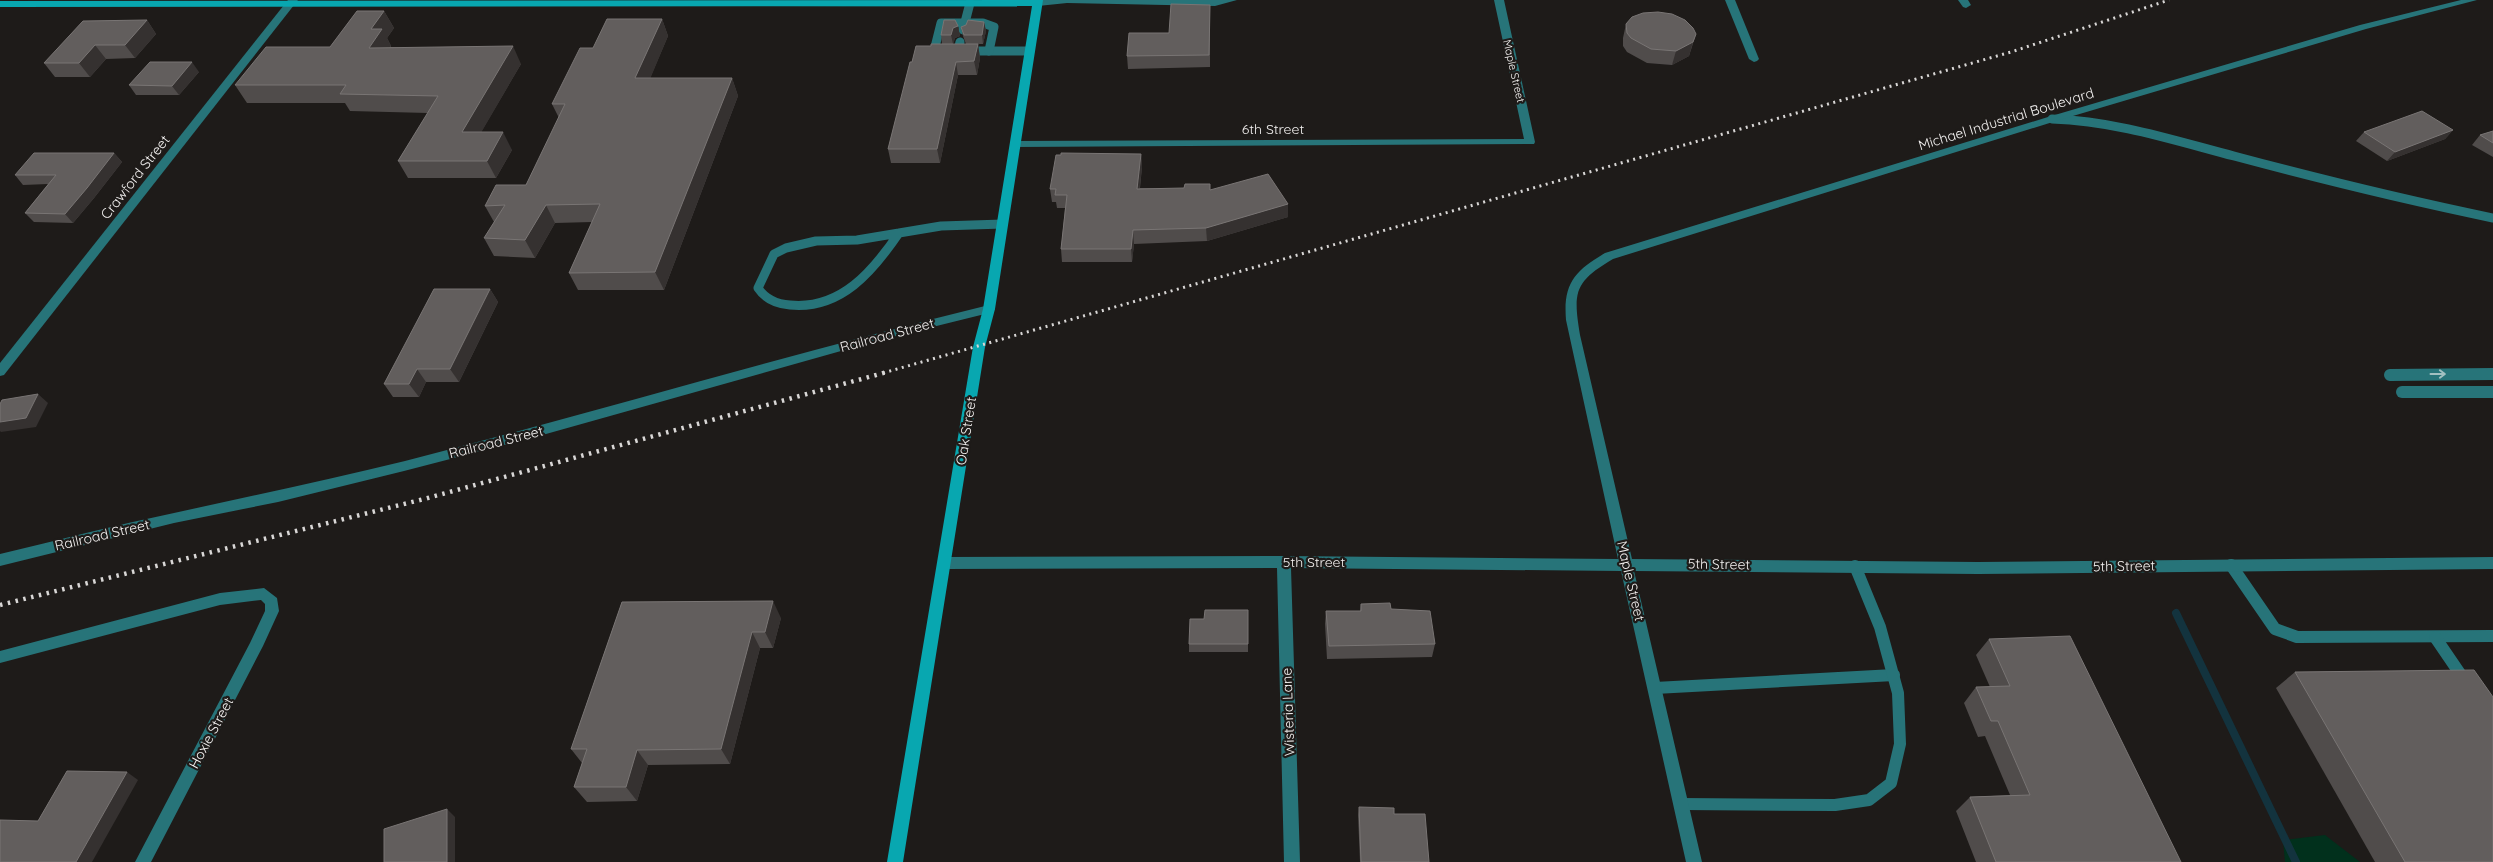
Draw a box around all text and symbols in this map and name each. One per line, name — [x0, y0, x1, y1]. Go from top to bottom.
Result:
street label: Maple Street — [1500, 38, 1528, 104]
street label: Michael Industrial Boulevard — [1916, 84, 2096, 154]
street label: 6th Street — [1242, 120, 1304, 138]
street label: Crawford Street — [97, 131, 174, 223]
street label: Railroad Street — [838, 314, 936, 356]
one-way arrow — [2430, 370, 2446, 379]
street label: Oak Street — [952, 395, 980, 466]
street label: Railroad Street — [447, 422, 545, 462]
street label: Railroad Street — [53, 515, 151, 555]
street label: Maple Street — [1613, 539, 1649, 623]
street label: 5th Street — [1283, 553, 1345, 571]
street label: 5th Street — [1688, 554, 1751, 574]
street label: 5th Street — [2093, 556, 2156, 576]
street label: Wisteria Lane — [1277, 667, 1299, 756]
street label: Hoxie Street — [185, 694, 237, 772]

